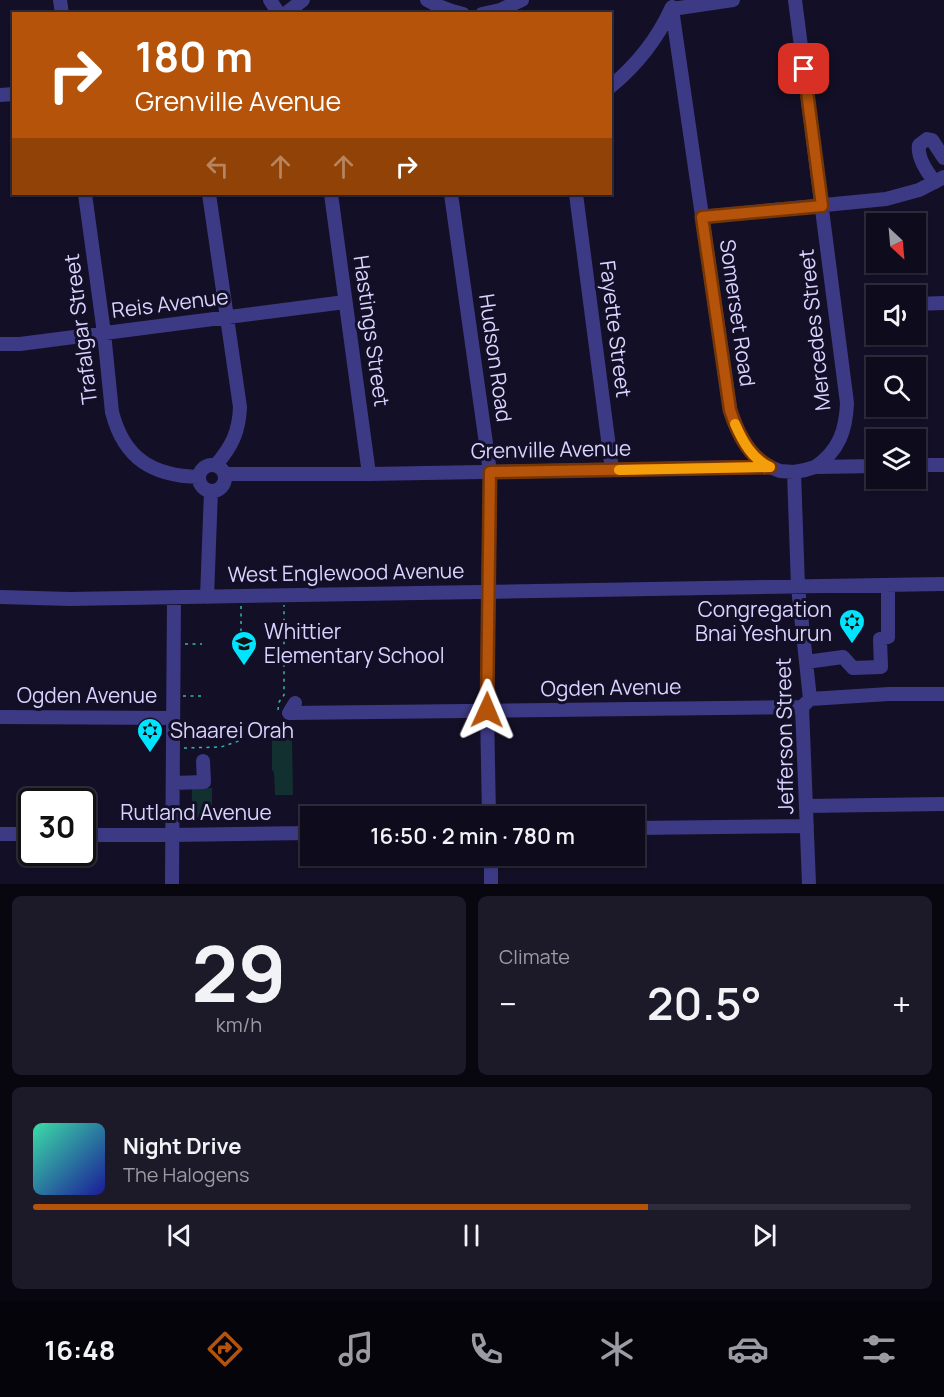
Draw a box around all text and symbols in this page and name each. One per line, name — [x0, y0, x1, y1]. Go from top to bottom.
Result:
text: 180 m — [135, 27, 253, 85]
icon: right — [36, 36, 114, 114]
pin — [778, 43, 829, 94]
icon: arrive — [787, 52, 820, 85]
text: Grenville Avenue — [135, 82, 341, 119]
icon: left — [201, 150, 234, 183]
icon: ahead — [264, 150, 297, 183]
icon: ahead — [327, 150, 360, 183]
icon: right — [390, 150, 423, 183]
north arrow — [866, 213, 926, 273]
map controls — [866, 213, 926, 489]
street label: Somerset Road — [714, 238, 762, 388]
street label: Mercedes Street — [792, 248, 836, 412]
street label: Trafalgar Street — [57, 252, 103, 406]
street label: Hastings Street — [348, 254, 396, 408]
street label: Fayette Street — [594, 259, 638, 399]
street label: Reis Avenue — [110, 282, 230, 324]
button: sound — [866, 285, 926, 345]
street label: Hudson Road — [473, 292, 519, 424]
button: search — [866, 357, 926, 417]
button: layers — [866, 429, 926, 489]
street label: Grenville Avenue — [471, 434, 631, 464]
street label: West Englewood Avenue — [227, 556, 465, 588]
place label: Congregation Bnai Yeshurun — [695, 595, 832, 647]
synagogue icon: Congregation Bnai Yeshurun — [837, 607, 867, 645]
place label: Whittier Elementary School — [264, 617, 445, 669]
school or university icon: Whittier Elementary School — [229, 629, 259, 667]
street label: Jefferson Street — [769, 657, 799, 815]
street label: Ogden Avenue — [540, 672, 682, 702]
position arrow — [455, 678, 519, 742]
street label: Ogden Avenue — [17, 681, 157, 709]
synagogue icon: Shaarei Orah — [135, 716, 165, 754]
place label: Shaarei Orah — [170, 716, 294, 744]
speed limit sign: 30 — [18, 788, 96, 866]
street label: Rutland Avenue — [120, 798, 272, 826]
text: 16:50 · 2 min · 780 m — [370, 821, 575, 851]
text: 29 — [192, 919, 286, 1025]
text: Climate — [499, 943, 570, 970]
text: 20.5° — [647, 972, 762, 1034]
text: − — [499, 981, 517, 1026]
text: + — [892, 981, 911, 1026]
text: km/h — [216, 1011, 262, 1038]
text: Night Drive — [123, 1131, 242, 1161]
text: The Halogens — [123, 1161, 249, 1188]
icon: previous — [163, 1219, 196, 1252]
icon: pause — [455, 1219, 488, 1252]
icon: next — [748, 1219, 781, 1252]
icon: directions — [204, 1328, 246, 1370]
icon: music — [335, 1328, 377, 1370]
icon: phone — [465, 1328, 507, 1370]
icon: climate — [596, 1328, 638, 1370]
icon: car — [727, 1328, 769, 1370]
icon: filters — [858, 1328, 900, 1370]
text: 16:48 — [44, 1331, 115, 1368]

